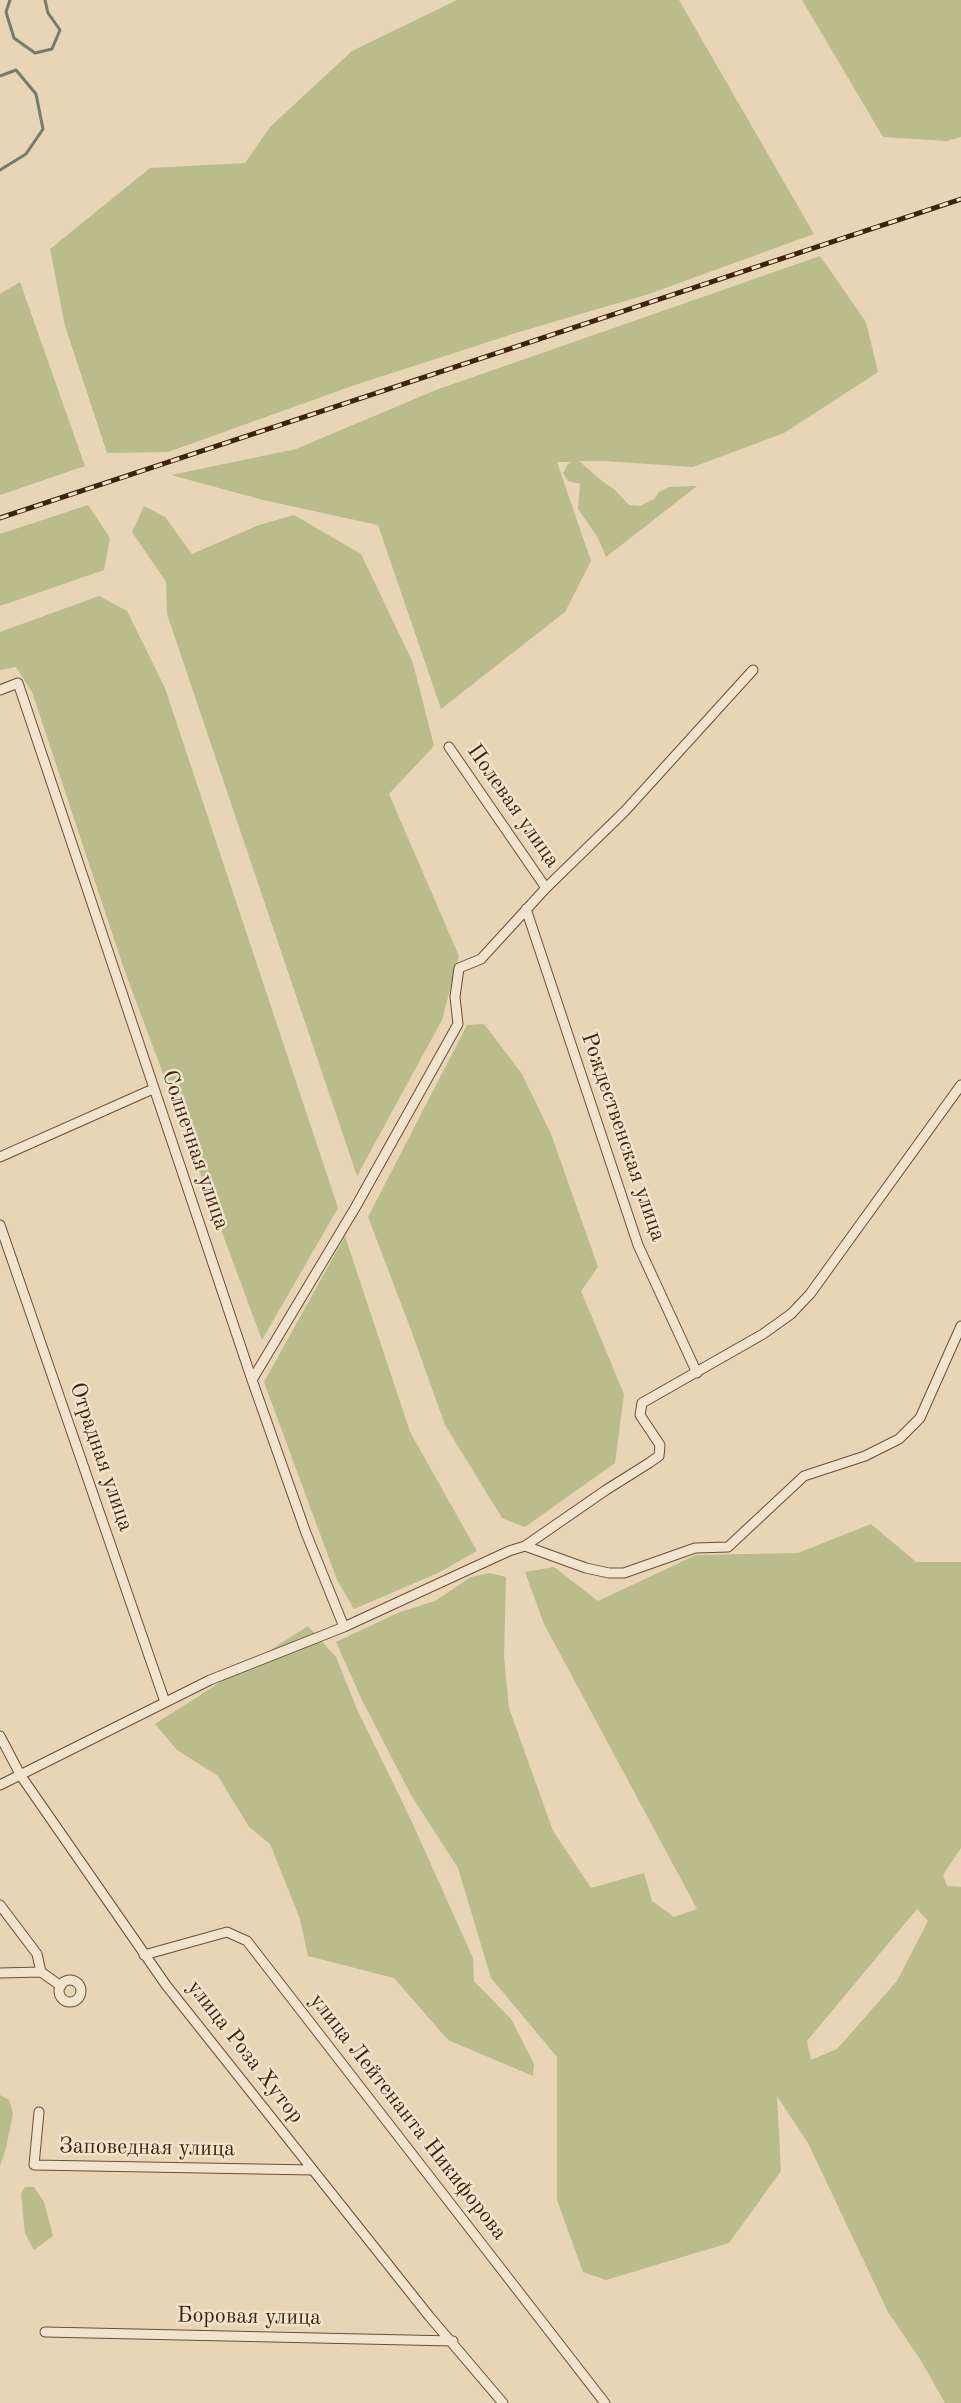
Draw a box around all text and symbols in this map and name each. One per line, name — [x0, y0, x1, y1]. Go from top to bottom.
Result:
street label: Полевая улица — [461, 739, 565, 873]
street label: Рождественская улица — [575, 1029, 671, 1245]
street label: Солнечная улица — [155, 1067, 235, 1233]
street label: Отрадная улица — [63, 1379, 139, 1535]
street label: улица Роза Хутор — [181, 1975, 309, 2129]
street label: улица Лейтенанта Никифорова — [303, 1988, 513, 2246]
street label: Заповедная улица — [59, 2133, 235, 2163]
street label: Боровая улица — [177, 2303, 321, 2331]

